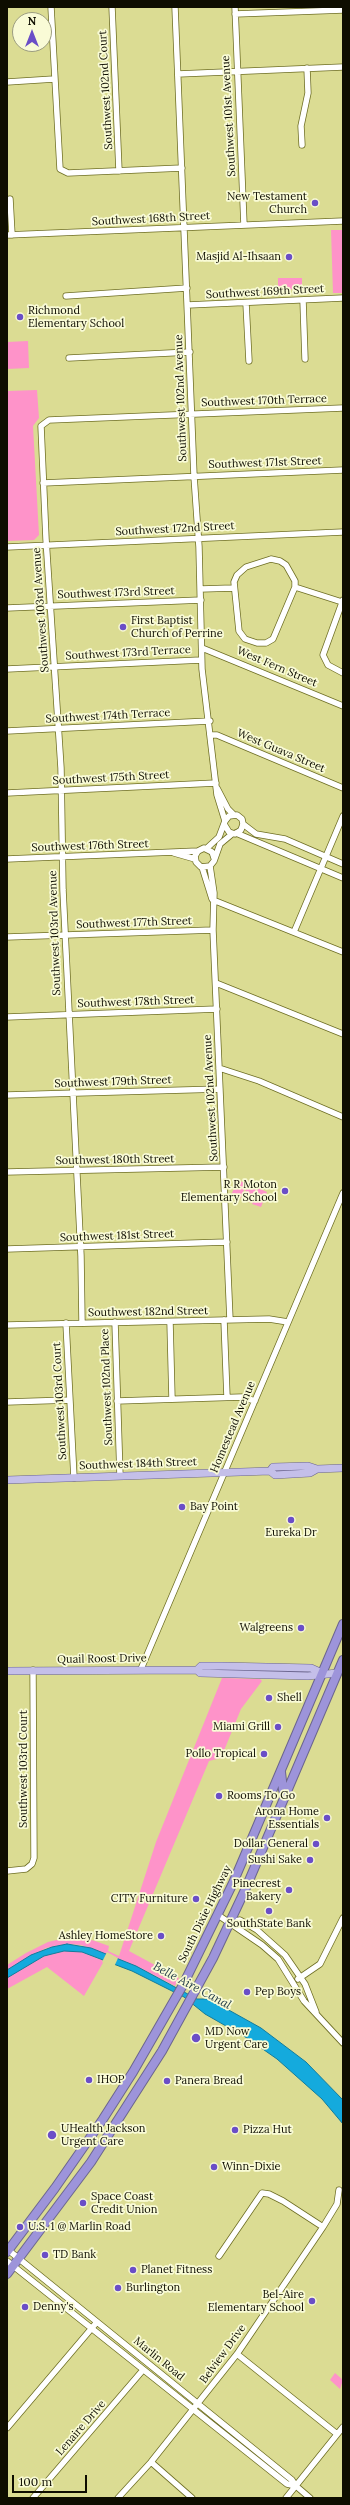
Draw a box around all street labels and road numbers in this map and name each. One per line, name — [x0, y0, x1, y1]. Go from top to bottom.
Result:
street label: Southwest 102nd Court — [96, 30, 116, 150]
street label: Southwest 101st Avenue — [219, 55, 239, 177]
street label: Southwest 168th Street — [92, 209, 210, 229]
street label: Southwest 169th Street — [205, 282, 325, 302]
street label: Southwest 102nd Avenue — [172, 334, 190, 462]
street label: Southwest 170th Terrace — [201, 392, 327, 410]
street label: Southwest 171st Street — [208, 454, 322, 472]
street label: Southwest 172nd Street — [115, 519, 235, 539]
street label: Southwest 103rd Avenue — [30, 547, 52, 673]
street label: Southwest 173rd Street — [57, 584, 175, 602]
street label: Southwest 173rd Terrace — [65, 643, 191, 663]
street label: West Fern Street — [235, 644, 319, 690]
street label: Southwest 174th Terrace — [45, 706, 171, 726]
street label: West Guava Street — [235, 726, 327, 776]
street label: Southwest 175th Street — [52, 768, 170, 788]
street label: Southwest 176th Street — [31, 837, 149, 855]
street label: Southwest 103rd Avenue — [46, 870, 64, 996]
street label: Southwest 177th Street — [76, 914, 192, 932]
street label: Southwest 178th Street — [77, 993, 195, 1011]
street label: Southwest 102nd Avenue — [201, 1034, 221, 1162]
street label: Southwest 179th Street — [54, 1073, 172, 1091]
street label: Southwest 180th Street — [55, 1152, 175, 1168]
street label: Southwest 181st Street — [60, 1227, 174, 1245]
street label: Southwest 182nd Street — [88, 1304, 208, 1320]
street label: Southwest 102nd Place — [98, 1328, 116, 1446]
street label: Southwest 103rd Court — [50, 1342, 70, 1460]
street label: Homestead Avenue — [208, 1379, 258, 1475]
street label: Southwest 184th Street — [79, 1455, 197, 1473]
street label: Quail Roost Drive — [57, 1652, 147, 1666]
street label: Southwest 103rd Court — [17, 1710, 31, 1828]
street label: South Dixie Highway — [176, 1863, 234, 1965]
street label: Belview Drive — [197, 2322, 249, 2386]
street label: Marlin Road — [131, 2334, 187, 2384]
street label: Lenaire Drive — [53, 2398, 109, 2458]

